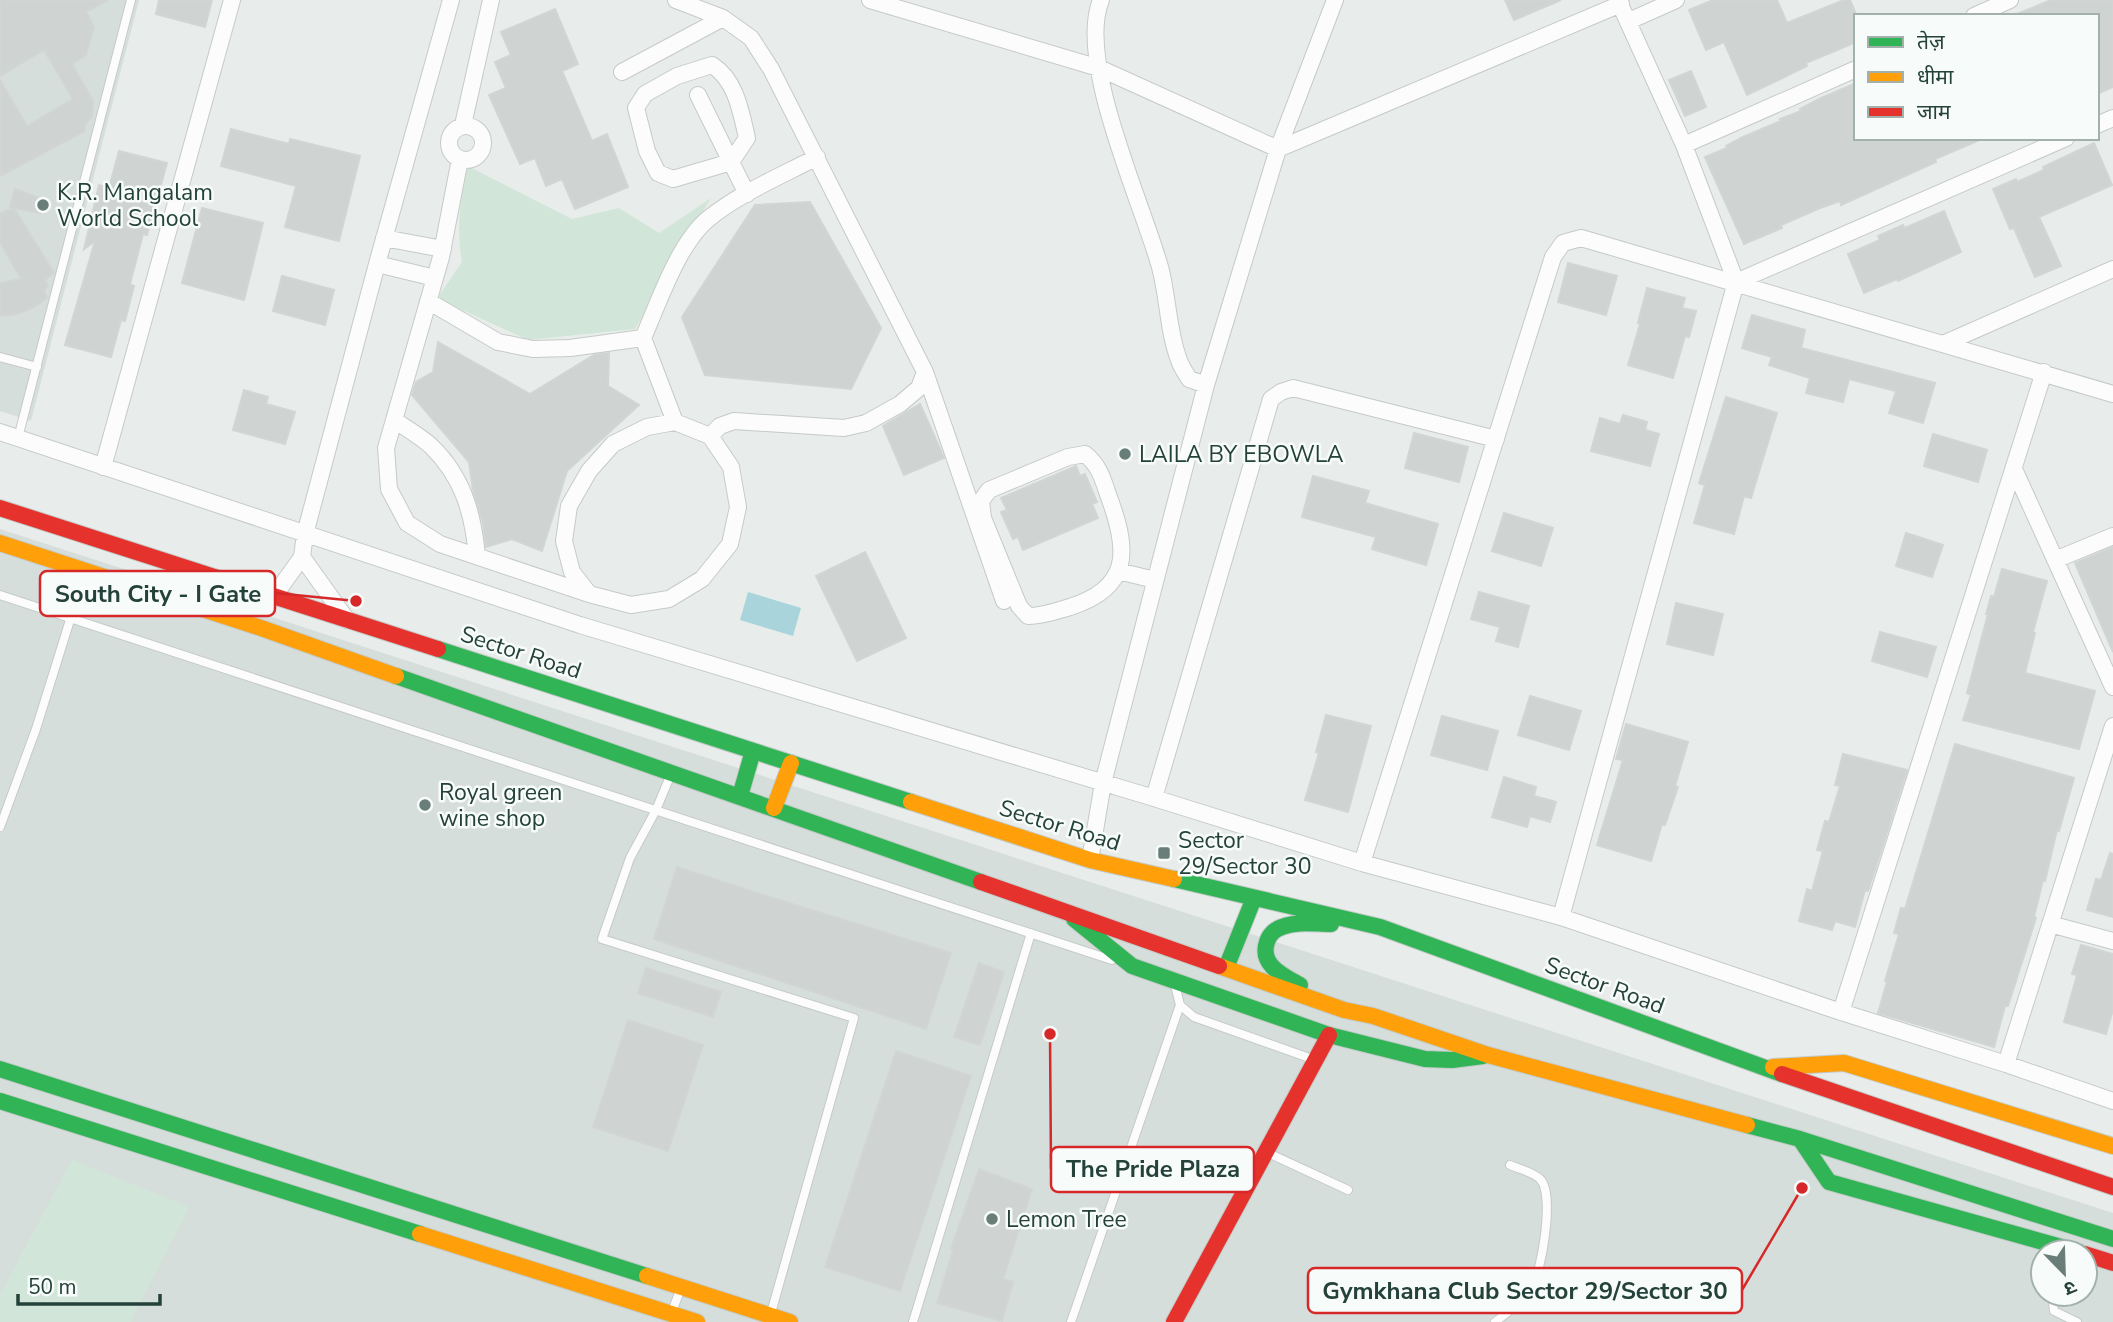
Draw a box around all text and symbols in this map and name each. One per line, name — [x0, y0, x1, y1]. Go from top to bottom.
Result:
legend — [1854, 14, 2099, 140]
text: तेज़ — [1917, 28, 1945, 56]
text: धीमा — [1917, 63, 1954, 91]
text: जाम — [1917, 98, 1951, 126]
place label: K.R. Mangalam World School — [57, 177, 213, 234]
marker: K.R. Mangalam World School — [35, 197, 51, 213]
place label: LAILA BY EBOWLA — [1139, 439, 1344, 470]
marker: LAILA BY EBOWLA — [1117, 446, 1133, 462]
callout: South City - I Gate — [40, 571, 275, 616]
text: South City - I Gate — [55, 578, 261, 610]
street label: Sector Road — [456, 618, 585, 687]
place label: Royal green wine shop — [439, 777, 562, 834]
street label: Sector Road — [995, 792, 1124, 859]
marker: Royal green wine shop — [417, 797, 433, 813]
place label: Sector 29/Sector 30 — [1178, 825, 1312, 882]
marker: Sector 29/Sector 30 — [1156, 845, 1172, 861]
street label: Sector Road — [1541, 949, 1669, 1021]
callout: The Pride Plaza — [1051, 1147, 1254, 1192]
text: The Pride Plaza — [1066, 1153, 1240, 1185]
place label: Lemon Tree — [1006, 1204, 1127, 1235]
marker: Lemon Tree — [984, 1211, 1000, 1227]
north arrow — [2029, 1238, 2099, 1308]
scale bar — [18, 1262, 159, 1306]
callout: Gymkhana Club Sector 29/Sector 30 — [1308, 1268, 1742, 1313]
text: 50 m — [28, 1273, 77, 1301]
text: उ — [2059, 1274, 2080, 1302]
text: Gymkhana Club Sector 29/Sector 30 — [1322, 1275, 1728, 1307]

